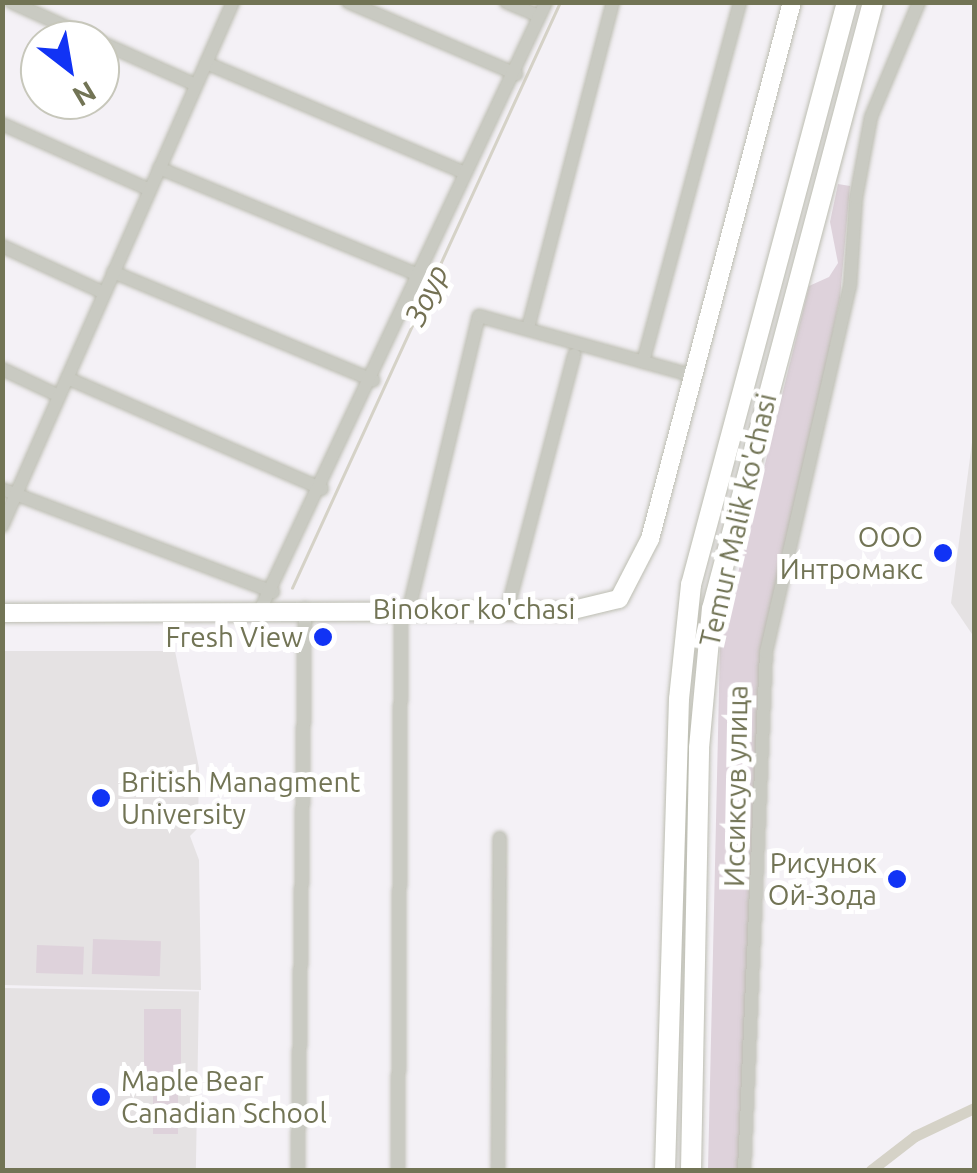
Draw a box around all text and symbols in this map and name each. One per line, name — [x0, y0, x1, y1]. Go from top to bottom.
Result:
north arrow — [20, 20, 120, 120]
text: N — [68, 76, 102, 113]
water label: Зоур — [397, 259, 455, 331]
street label: Temur Malik ko'chasi — [693, 390, 783, 650]
place label: ООО Интромакс — [780, 520, 923, 586]
marker: ООО Интромакс — [932, 542, 954, 564]
street label: Binokor ko'chasi — [373, 592, 575, 626]
place label: Fresh View — [165, 620, 303, 654]
marker: Fresh View — [312, 626, 334, 648]
street label: Иссиксув улица — [717, 685, 755, 887]
place label: British Managment University — [121, 765, 360, 831]
marker: British Managment University — [90, 787, 112, 809]
place label: Рисунок Ой-Зода — [768, 846, 877, 912]
marker: Рисунок Ой-Зода — [886, 868, 908, 890]
place label: Maple Bear Canadian School — [121, 1064, 327, 1130]
marker: Maple Bear Canadian School — [90, 1086, 112, 1108]

